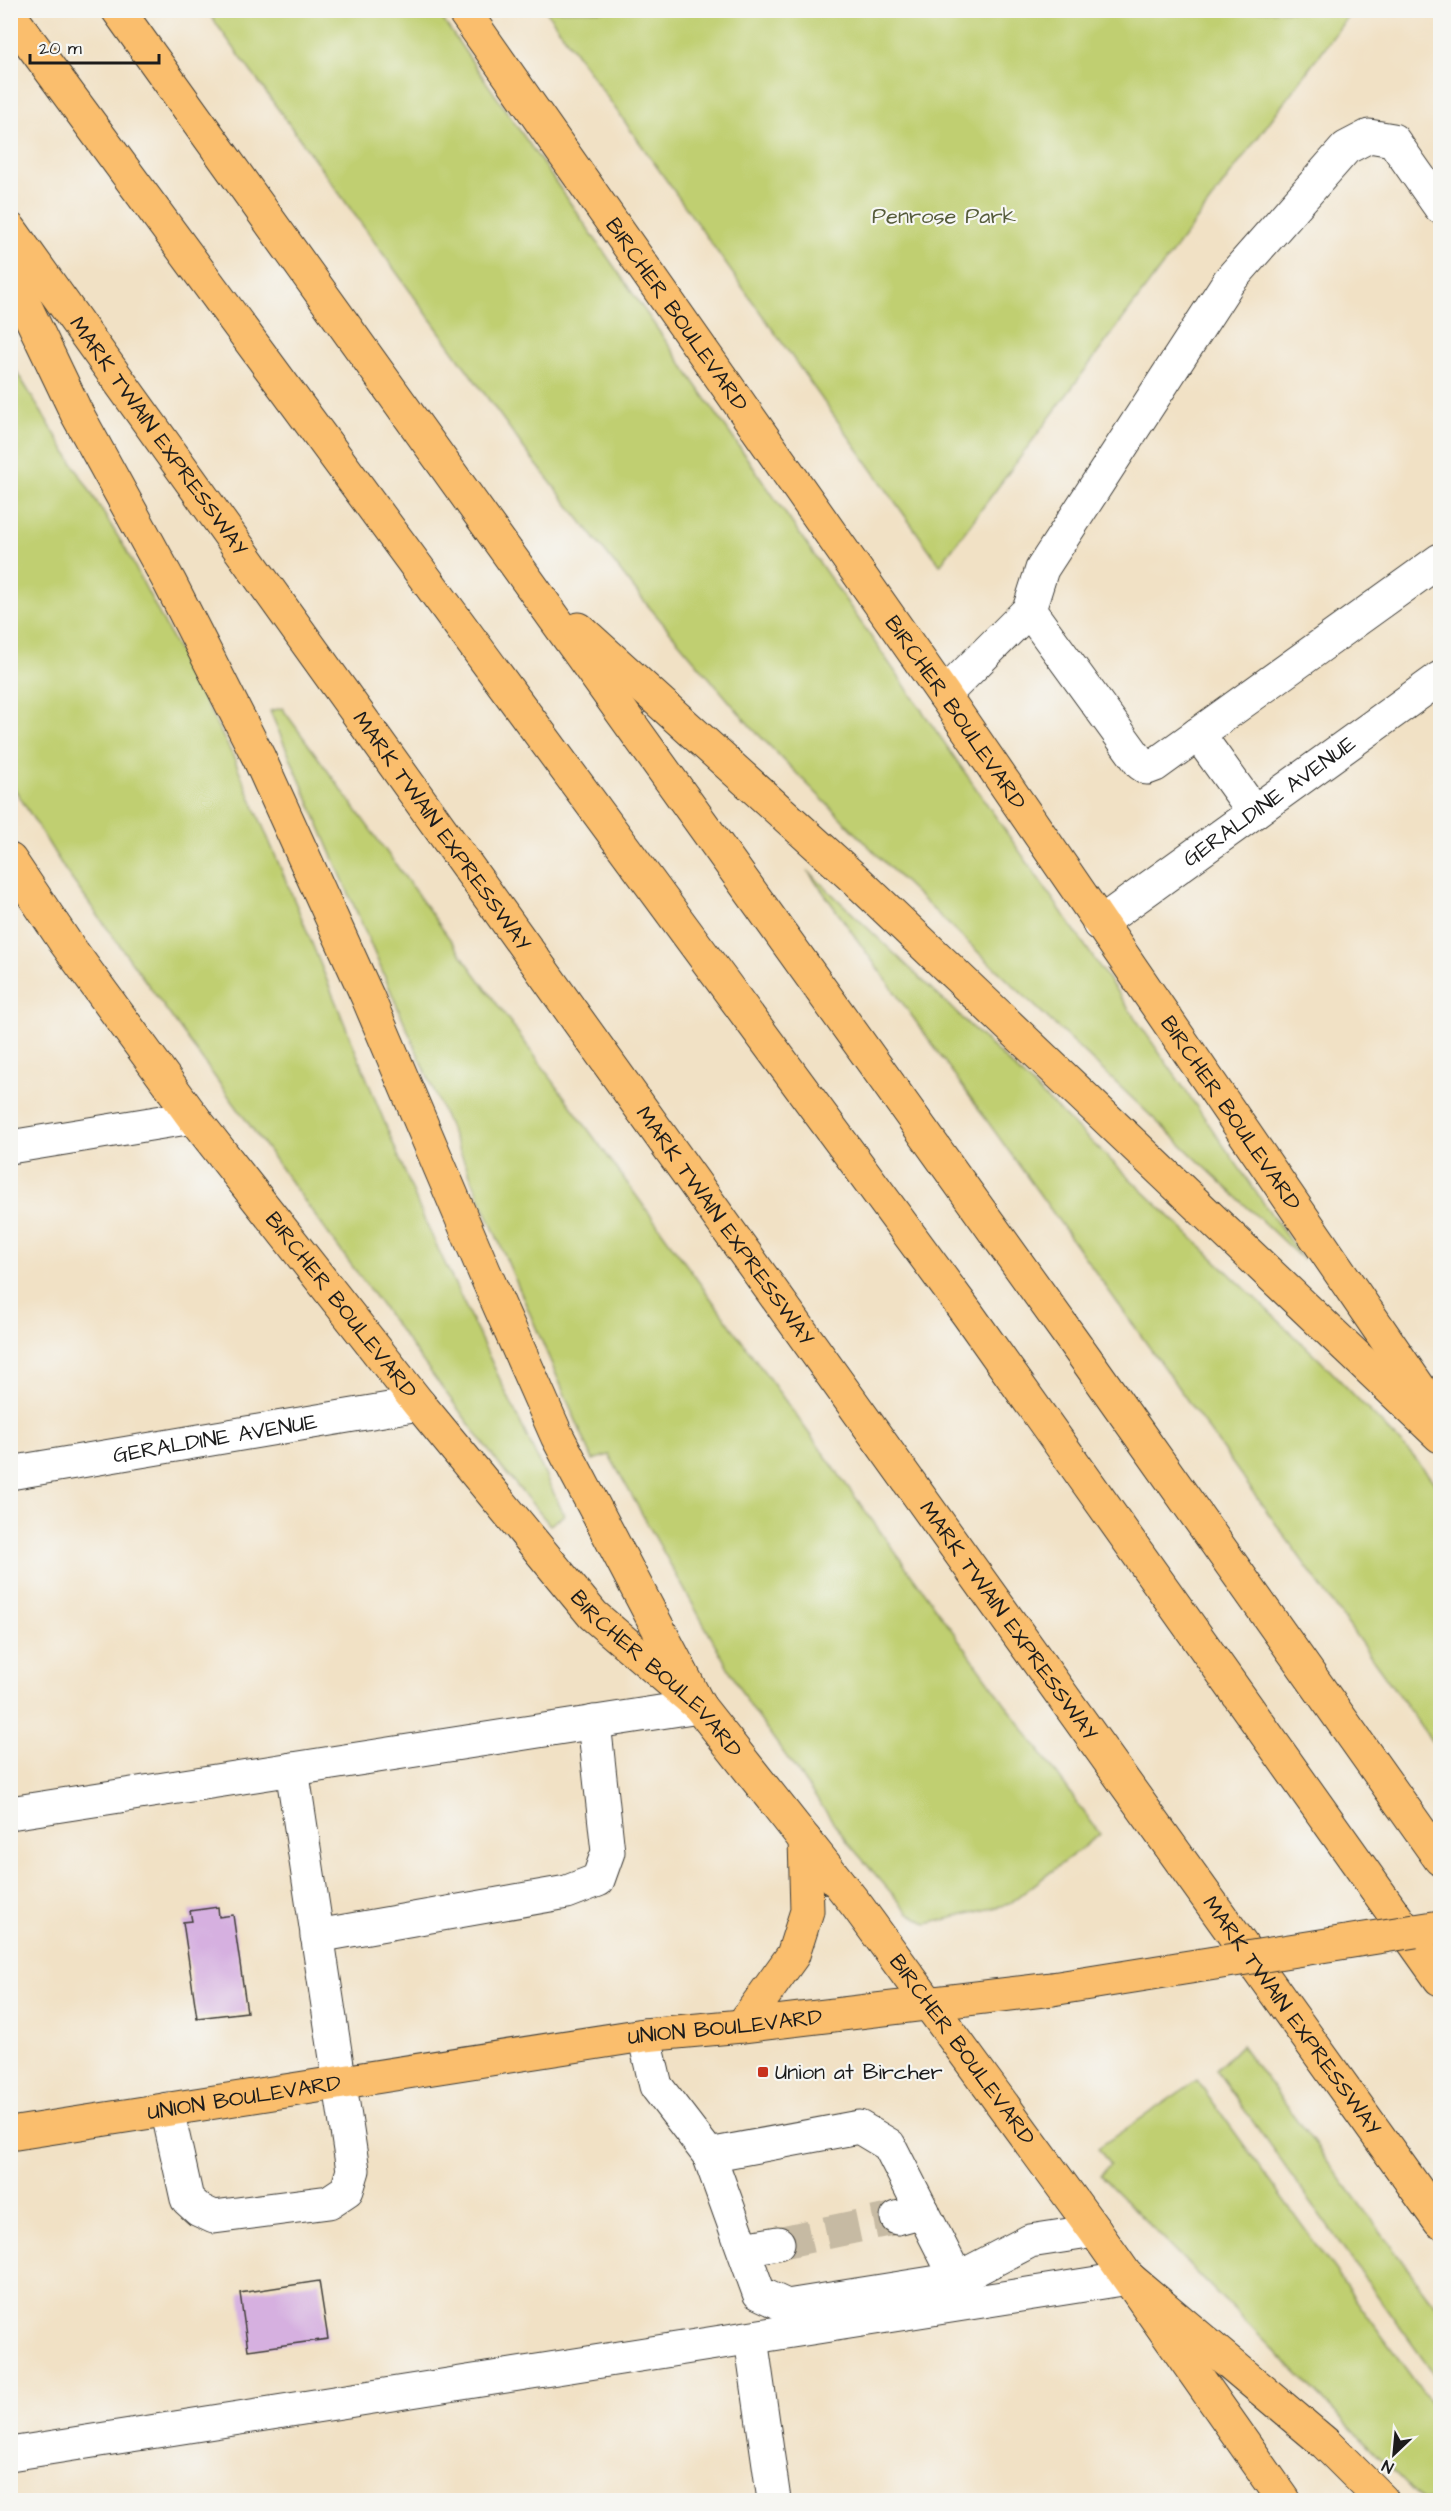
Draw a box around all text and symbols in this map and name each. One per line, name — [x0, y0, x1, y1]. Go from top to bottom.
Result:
scale bar — [30, 27, 159, 65]
text: 20 m — [39, 36, 82, 61]
park label: Penrose Park — [872, 201, 1017, 232]
street label: BIRCHER BOULEVARD — [598, 211, 756, 417]
street label: MARK TWAIN EXPRESSWAY — [62, 310, 255, 563]
street label: BIRCHER BOULEVARD — [877, 609, 1034, 816]
street label: MARK TWAIN EXPRESSWAY — [345, 705, 539, 957]
street label: GERALDINE AVENUE — [1176, 728, 1362, 874]
street label: BIRCHER BOULEVARD — [1153, 1009, 1309, 1217]
street label: MARK TWAIN EXPRESSWAY — [629, 1100, 822, 1352]
street label: BIRCHER BOULEVARD — [258, 1205, 424, 1405]
street label: GERALDINE AVENUE — [111, 1406, 320, 1471]
street label: MARK TWAIN EXPRESSWAY — [912, 1495, 1105, 1747]
street label: BIRCHER BOULEVARD — [563, 1583, 750, 1764]
street label: MARK TWAIN EXPRESSWAY — [1195, 1889, 1389, 2142]
street label: BIRCHER BOULEVARD — [882, 1948, 1043, 2152]
street label: UNION BOULEVARD — [625, 2001, 824, 2053]
place label: Union at Bircher — [775, 2057, 943, 2088]
marker: Union at Bircher — [756, 2065, 770, 2079]
street label: UNION BOULEVARD — [145, 2067, 343, 2128]
north arrow — [1364, 2424, 1424, 2484]
text: N — [1379, 2454, 1397, 2479]

